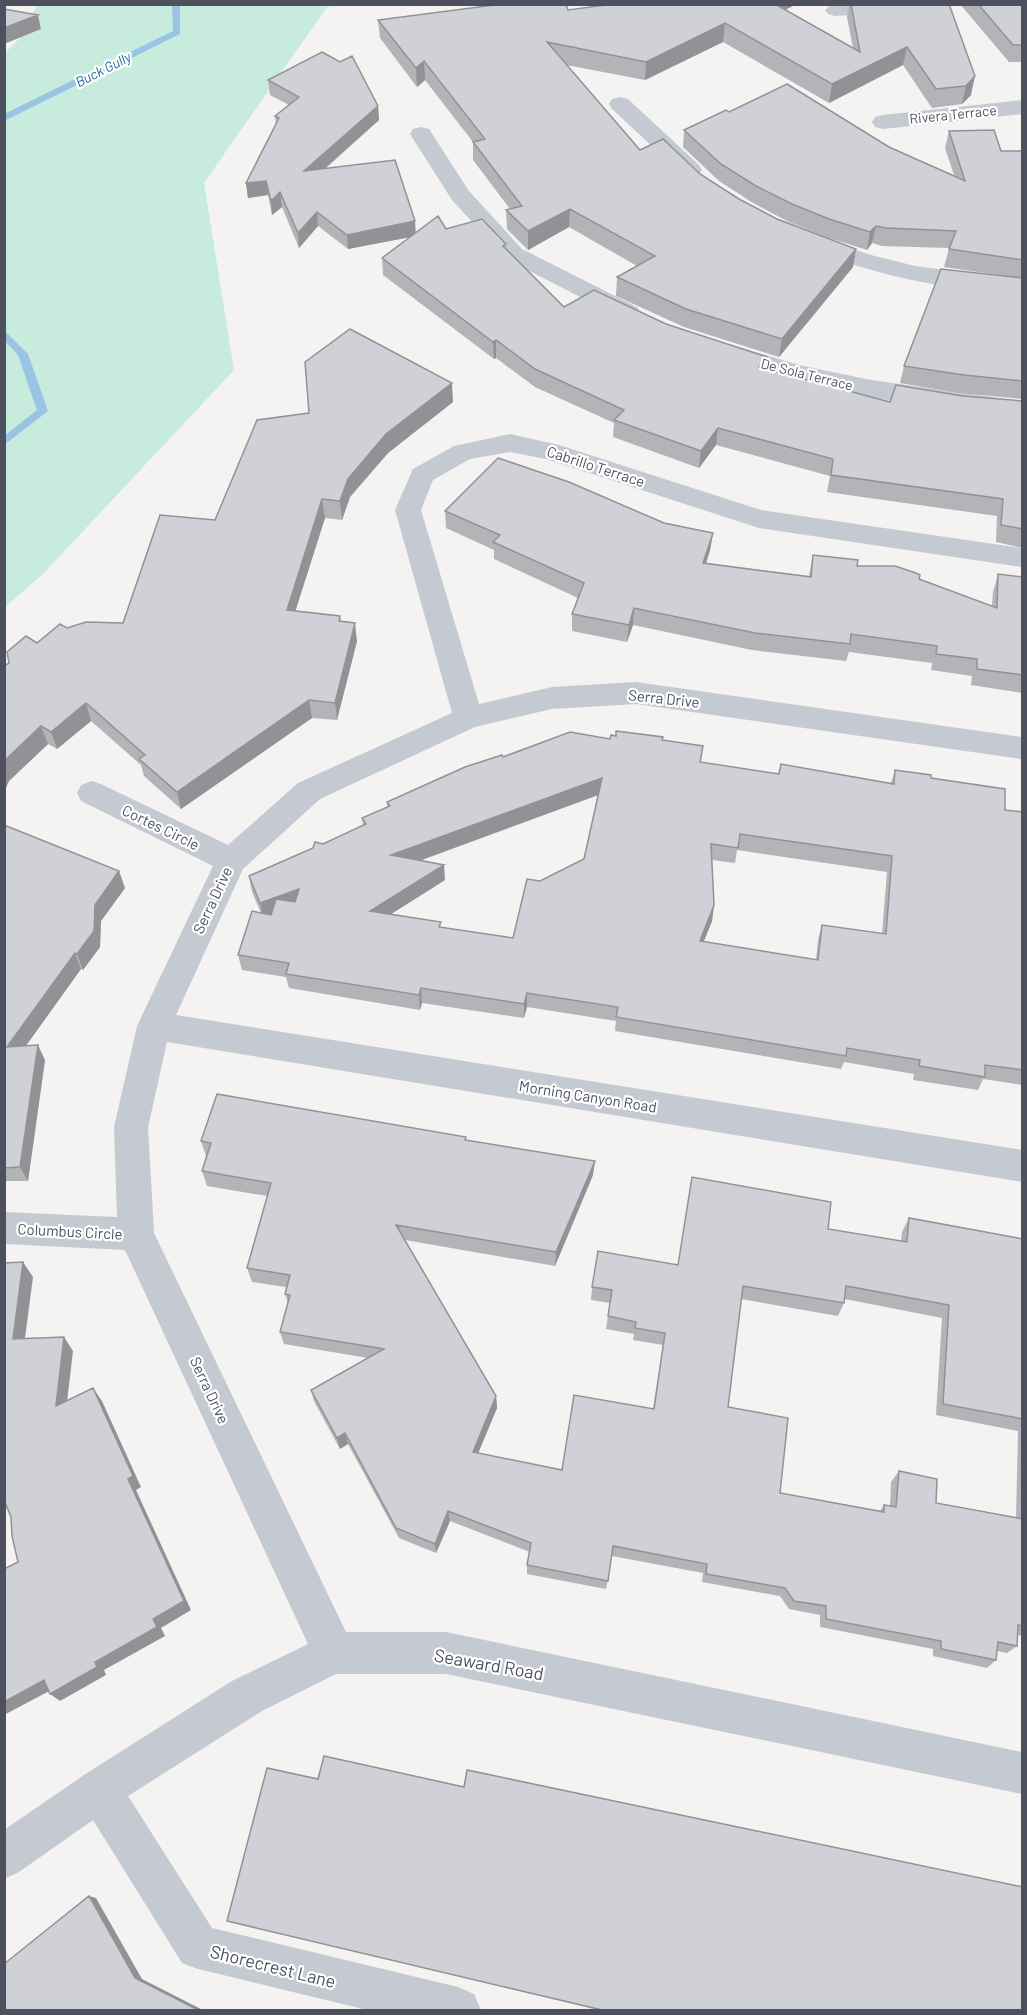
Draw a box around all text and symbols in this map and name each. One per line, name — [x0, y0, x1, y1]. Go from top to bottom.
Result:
water label: Buck Gully — [72, 47, 134, 90]
street label: Rivera Terrace — [909, 101, 997, 127]
street label: De Sola Terrace — [759, 354, 855, 394]
street label: Cabrillo Terrace — [545, 442, 647, 490]
street label: Serra Drive — [627, 685, 701, 711]
street label: Cortes Circle — [119, 801, 203, 853]
street label: Serra Drive — [189, 864, 235, 936]
street label: Morning Canyon Road — [518, 1076, 658, 1116]
street label: Columbus Circle — [17, 1219, 123, 1243]
street label: Serra Drive — [187, 1354, 233, 1426]
street label: Seaward Road — [433, 1644, 545, 1684]
street label: Shorecrest Lane — [208, 1940, 338, 1992]

